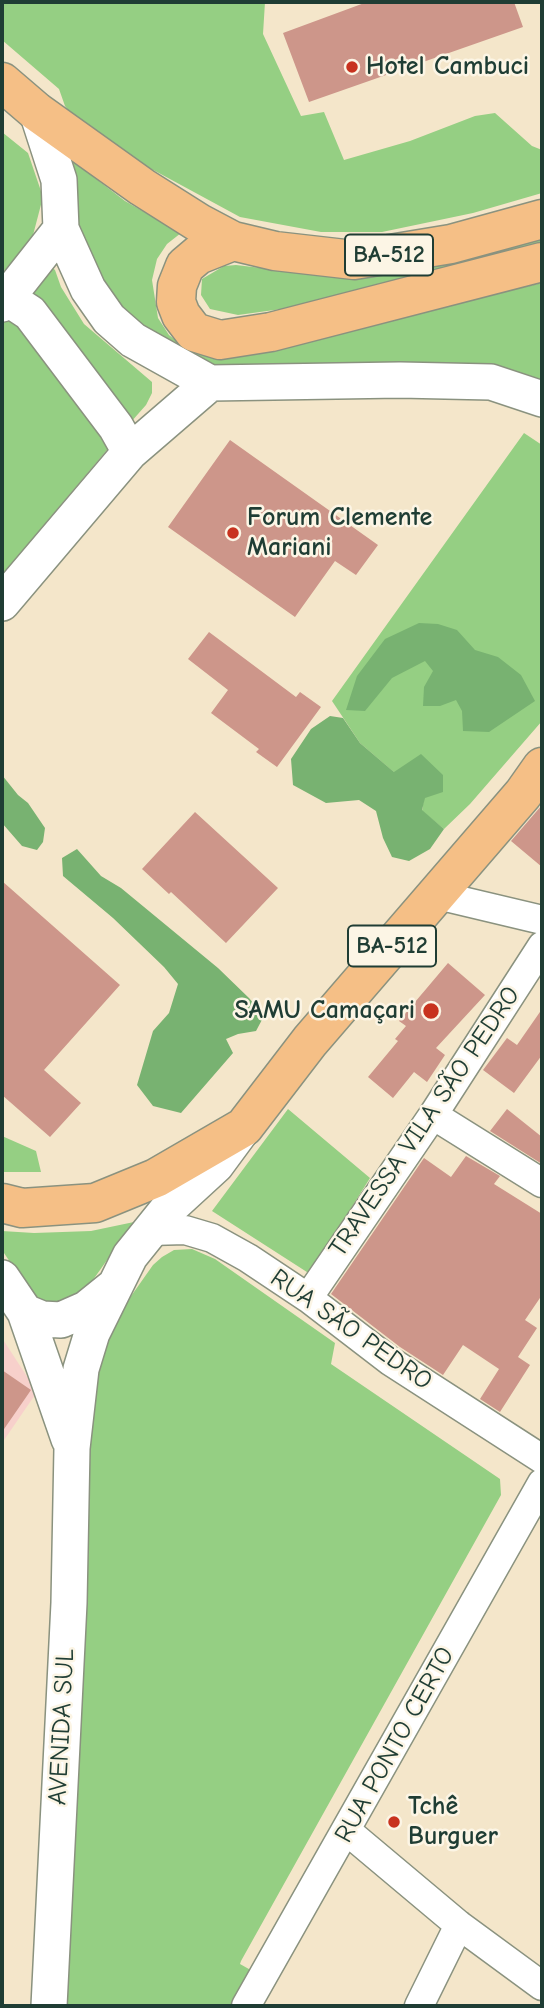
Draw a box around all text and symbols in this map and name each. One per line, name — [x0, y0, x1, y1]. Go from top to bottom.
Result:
place label: Hotel Cambuci — [366, 51, 529, 83]
marker: Hotel Cambuci — [344, 59, 360, 75]
road number: BA-512 — [345, 234, 433, 276]
place label: Forum Clemente Mariani — [247, 502, 432, 564]
marker: Forum Clemente Mariani — [225, 525, 241, 541]
road number: BA-512 — [348, 926, 436, 966]
street label: TRAVESSA VILA SÃO PEDRO — [323, 981, 527, 1263]
place label: SAMU Camaçari — [234, 995, 415, 1027]
marker: SAMU Camaçari — [421, 1001, 441, 1021]
street label: RUA SÃO PEDRO — [264, 1263, 438, 1397]
street label: RUA PONTO CERTO — [328, 1642, 462, 1848]
street label: AVENIDA SUL — [42, 1648, 82, 1806]
place label: Tchê Burguer — [408, 1791, 498, 1853]
marker: Tchê Burguer — [386, 1814, 402, 1830]

